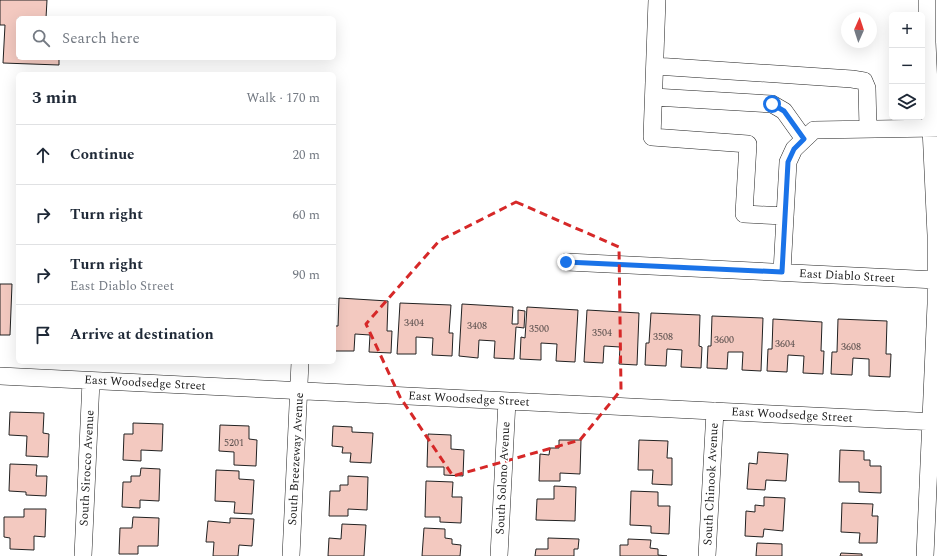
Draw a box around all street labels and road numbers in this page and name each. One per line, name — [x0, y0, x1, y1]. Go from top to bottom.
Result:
street label: East Diablo Street — [799, 264, 895, 288]
street label: East Woodsedge Street — [84, 370, 206, 396]
street label: East Woodsedge Street — [408, 386, 530, 412]
street label: South Breezeway Avenue — [283, 392, 309, 526]
street label: East Woodsedge Street — [731, 402, 853, 428]
street label: South Sirocco Avenue — [74, 409, 100, 526]
street label: South Solono Avenue — [491, 421, 515, 535]
street label: South Chinook Avenue — [698, 422, 724, 546]

